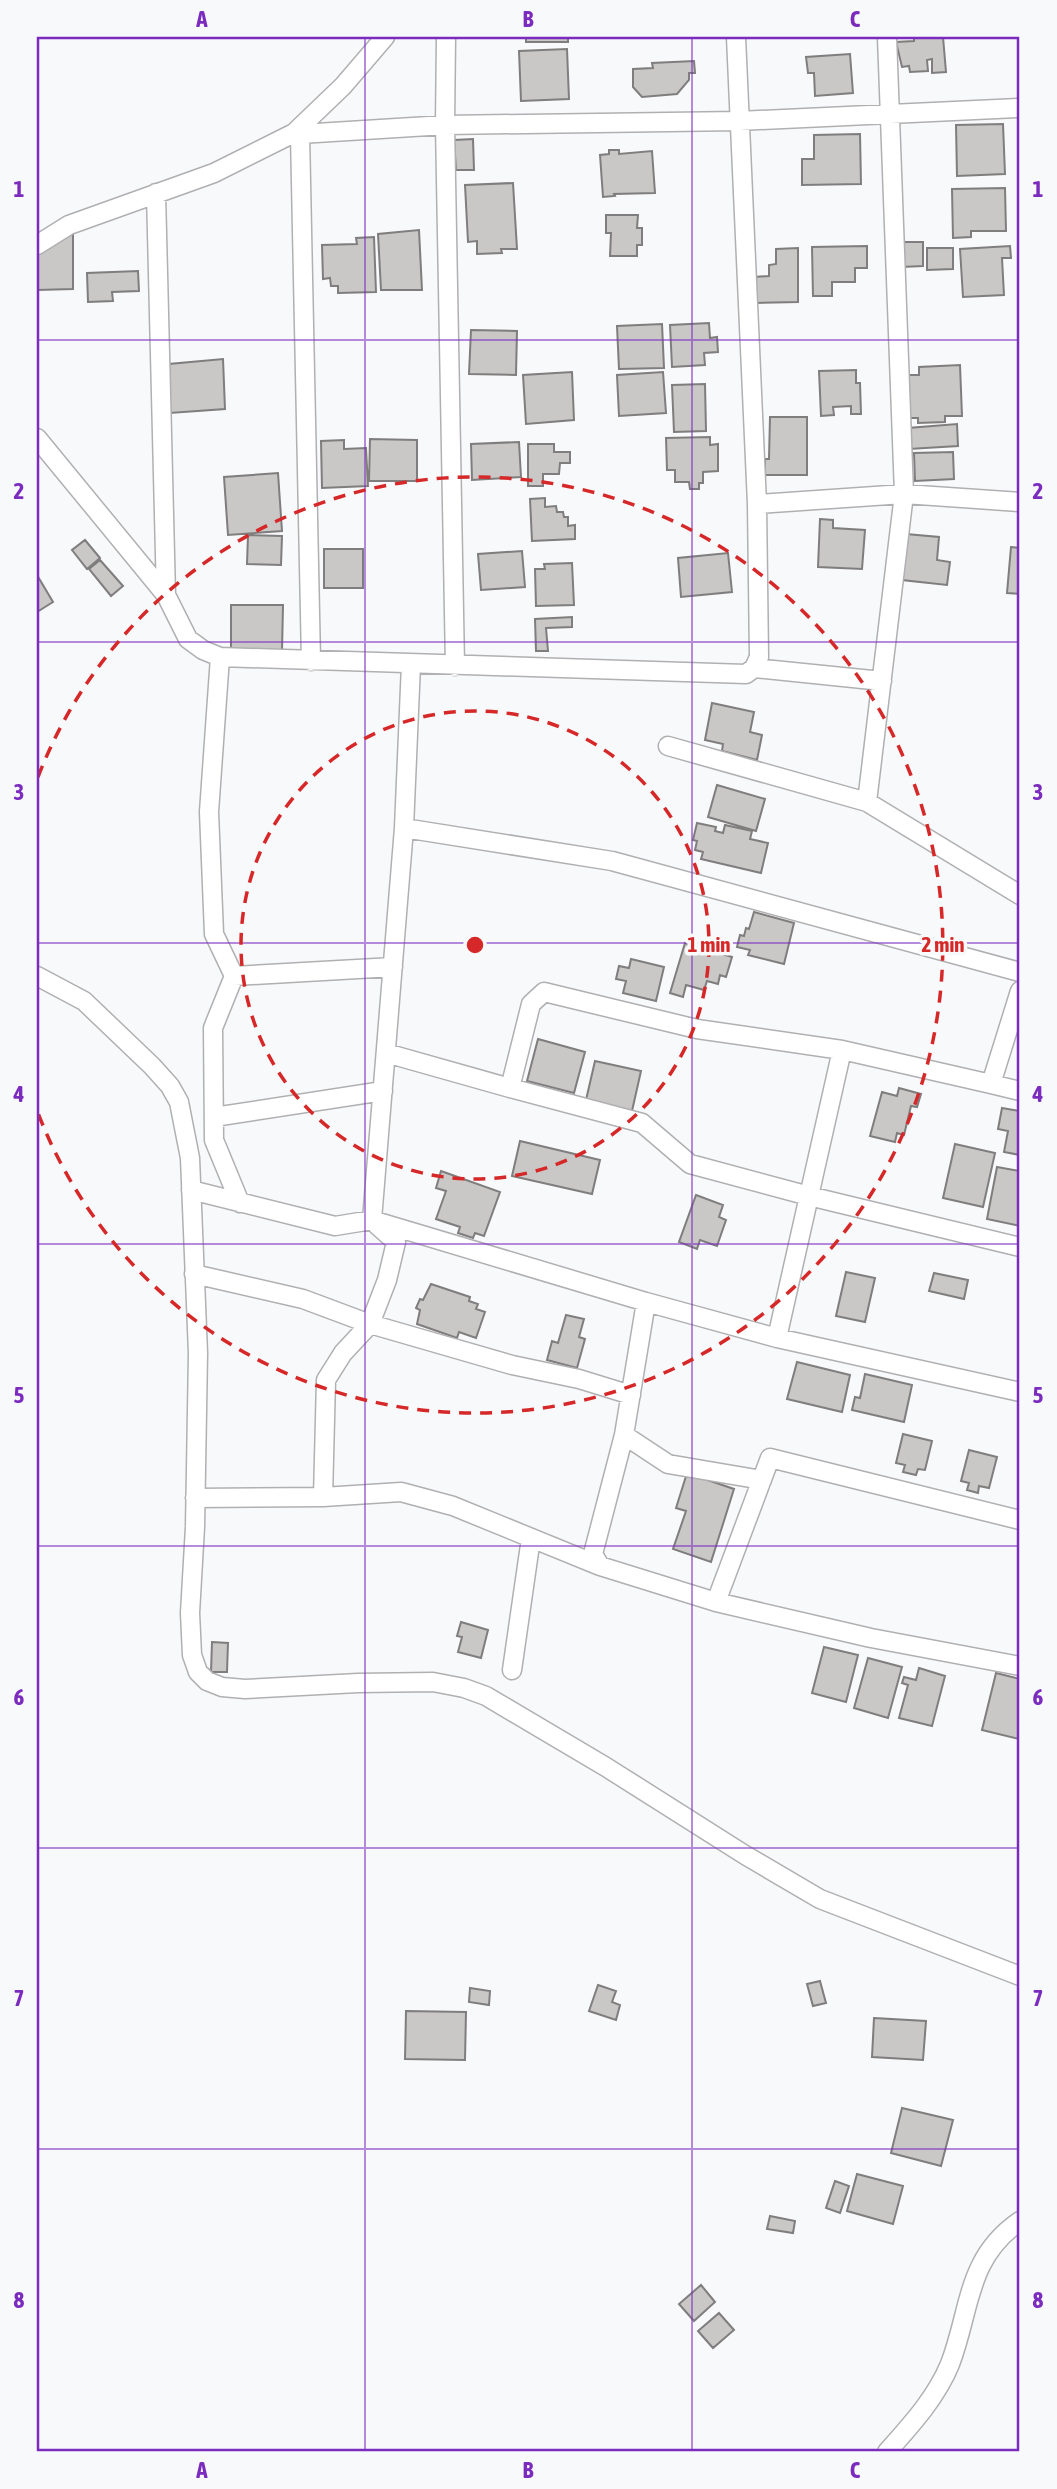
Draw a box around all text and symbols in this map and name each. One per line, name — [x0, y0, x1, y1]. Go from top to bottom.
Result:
text: A — [195, 6, 208, 32]
text: B — [523, 6, 534, 32]
text: C — [850, 6, 861, 32]
text: 1 — [14, 176, 25, 202]
text: 1 — [1033, 176, 1044, 202]
text: 2 — [14, 478, 24, 504]
text: 2 — [1033, 478, 1043, 504]
text: 3 — [14, 779, 24, 805]
text: 3 — [1033, 779, 1043, 805]
text: 1 min — [688, 932, 730, 956]
text: 2 min — [922, 932, 964, 956]
centre of rings — [463, 933, 487, 957]
text: 4 — [13, 1081, 25, 1107]
text: 4 — [1032, 1081, 1044, 1107]
text: 5 — [14, 1382, 25, 1408]
text: 5 — [1033, 1382, 1044, 1408]
text: 6 — [14, 1684, 25, 1710]
text: 6 — [1033, 1684, 1044, 1710]
text: 7 — [14, 1985, 24, 2011]
text: 7 — [1033, 1985, 1043, 2011]
text: 8 — [14, 2287, 25, 2313]
text: 8 — [1033, 2287, 1044, 2313]
text: A — [195, 2457, 208, 2483]
text: B — [523, 2457, 534, 2483]
text: C — [850, 2457, 861, 2483]

